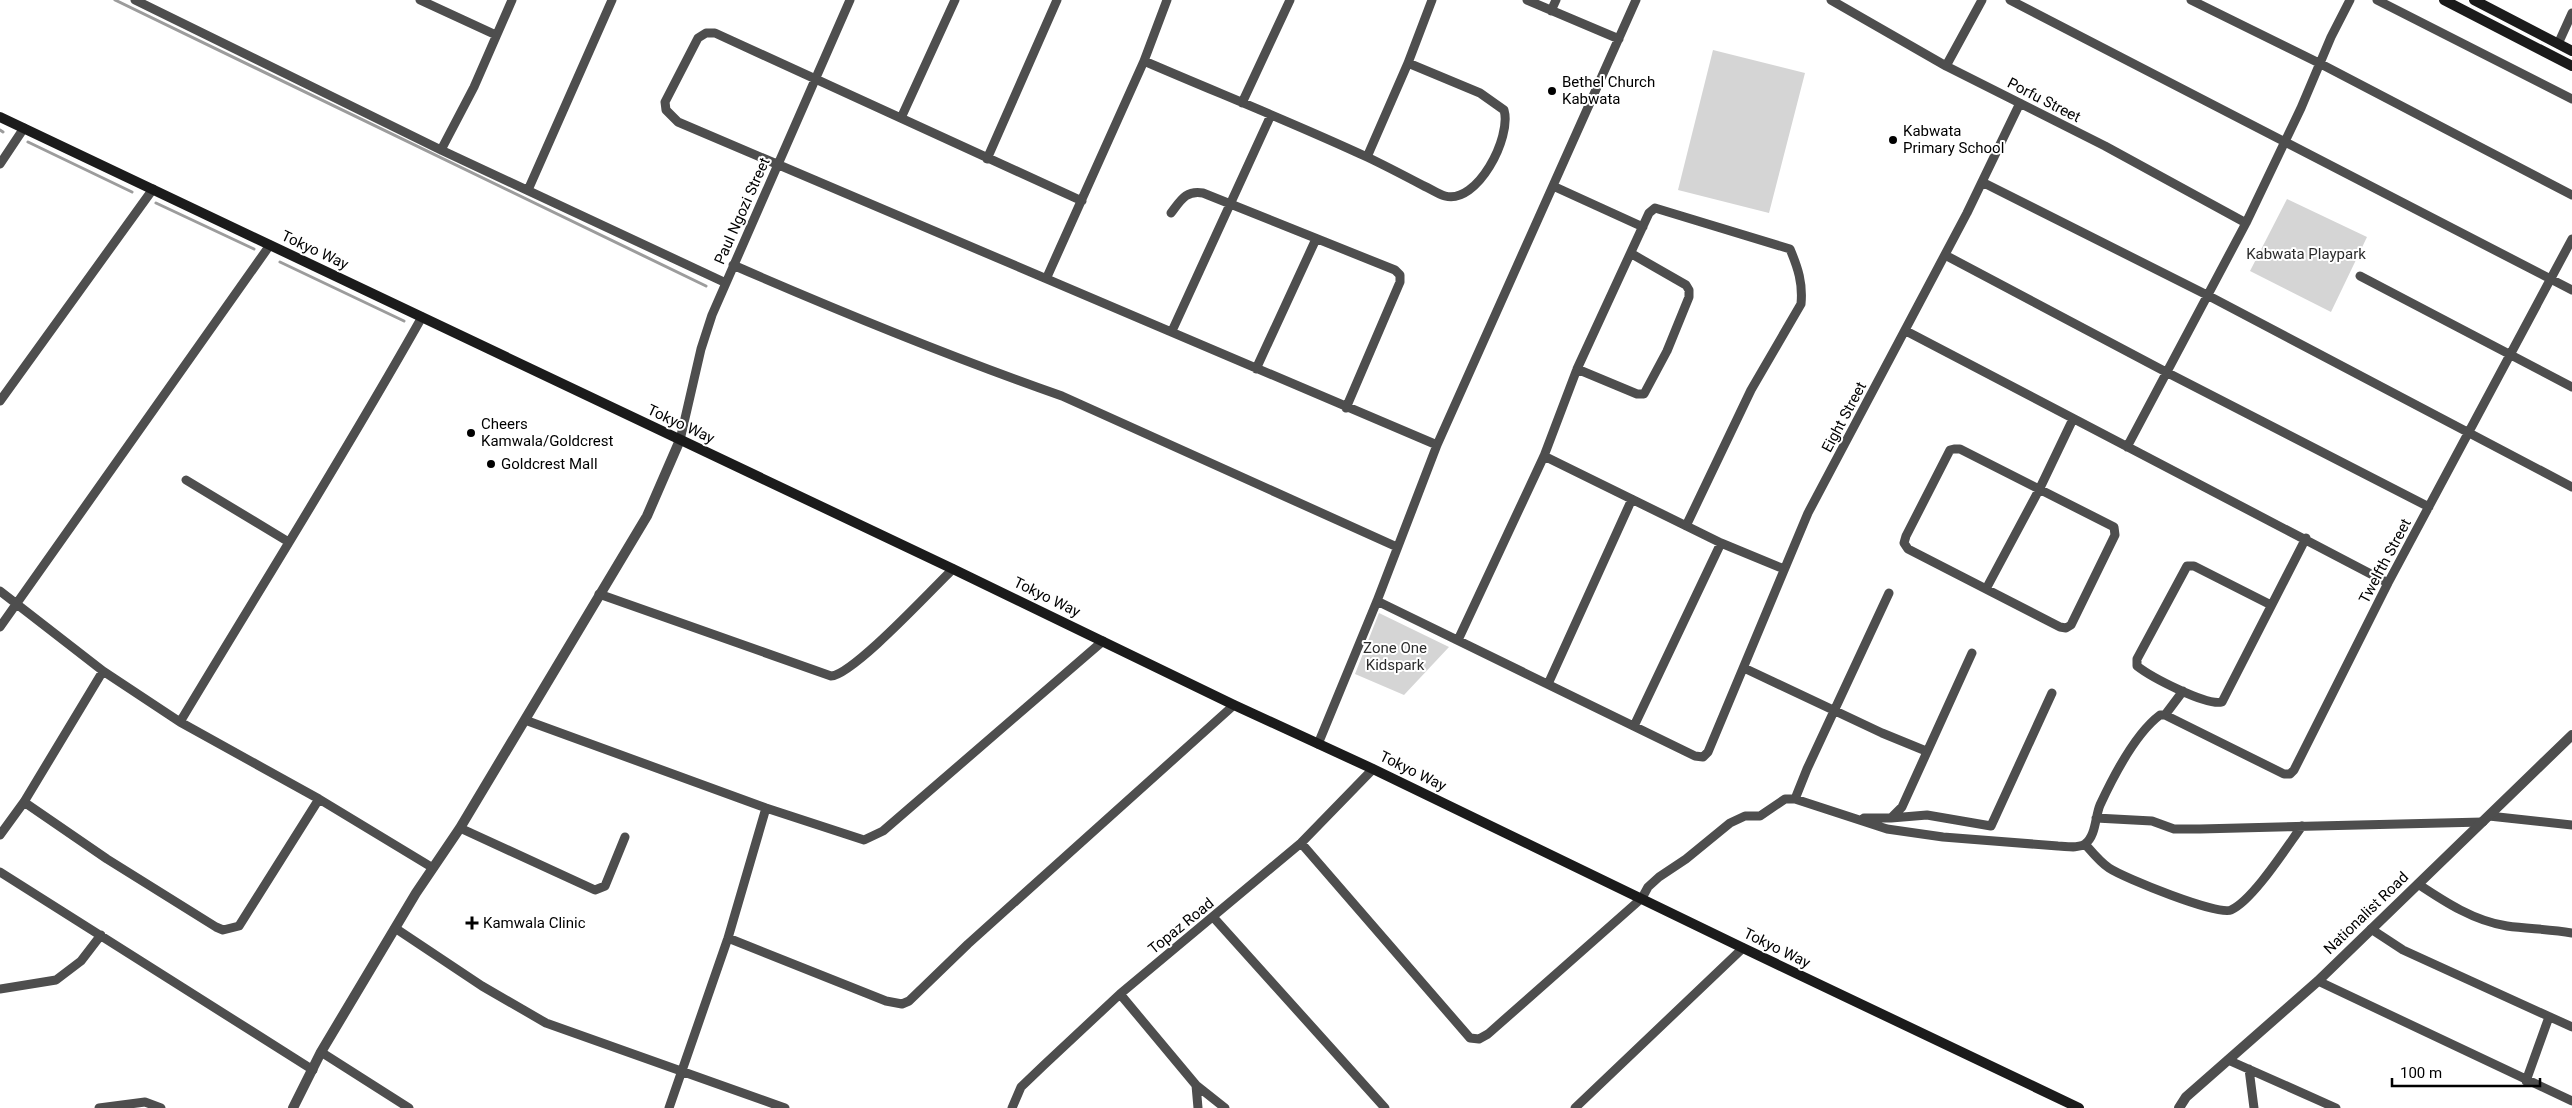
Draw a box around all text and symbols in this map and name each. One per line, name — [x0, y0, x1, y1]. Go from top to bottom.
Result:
place label: Bethel Church Kabwata — [1562, 73, 1655, 108]
street label: Porfu Street — [2004, 74, 2084, 126]
marker: Bethel Church Kabwata — [1546, 85, 1558, 97]
place label: Kabwata Primary School — [1903, 122, 2004, 157]
marker: Kabwata Primary School — [1887, 134, 1899, 146]
street label: Paul Ngozi Street — [710, 155, 774, 267]
street label: Tokyo Way — [279, 227, 351, 273]
park label: Kabwata Playpark — [2246, 245, 2366, 263]
street label: Eight Street — [1818, 379, 1870, 455]
street label: Tokyo Way — [645, 401, 717, 447]
place label: Cheers Kamwala/Goldcrest — [481, 415, 614, 450]
marker: Cheers Kamwala/Goldcrest — [465, 427, 477, 439]
place label: Goldcrest Mall — [501, 455, 598, 473]
marker: Goldcrest Mall — [485, 458, 497, 470]
street label: Twelfth Street — [2355, 516, 2415, 606]
street label: Tokyo Way — [1011, 573, 1083, 621]
park label: Zone One Kidspark — [1363, 639, 1427, 674]
street label: Tokyo Way — [1377, 747, 1449, 795]
street label: Nationalist Road — [2320, 868, 2412, 958]
street label: Topaz Road — [1145, 894, 1217, 958]
place label: Kamwala Clinic — [483, 914, 586, 932]
marker: Kamwala Clinic — [465, 916, 479, 930]
street label: Tokyo Way — [1741, 924, 1813, 972]
scale bar — [2392, 1056, 2540, 1088]
text: 100 m — [2400, 1064, 2442, 1082]

